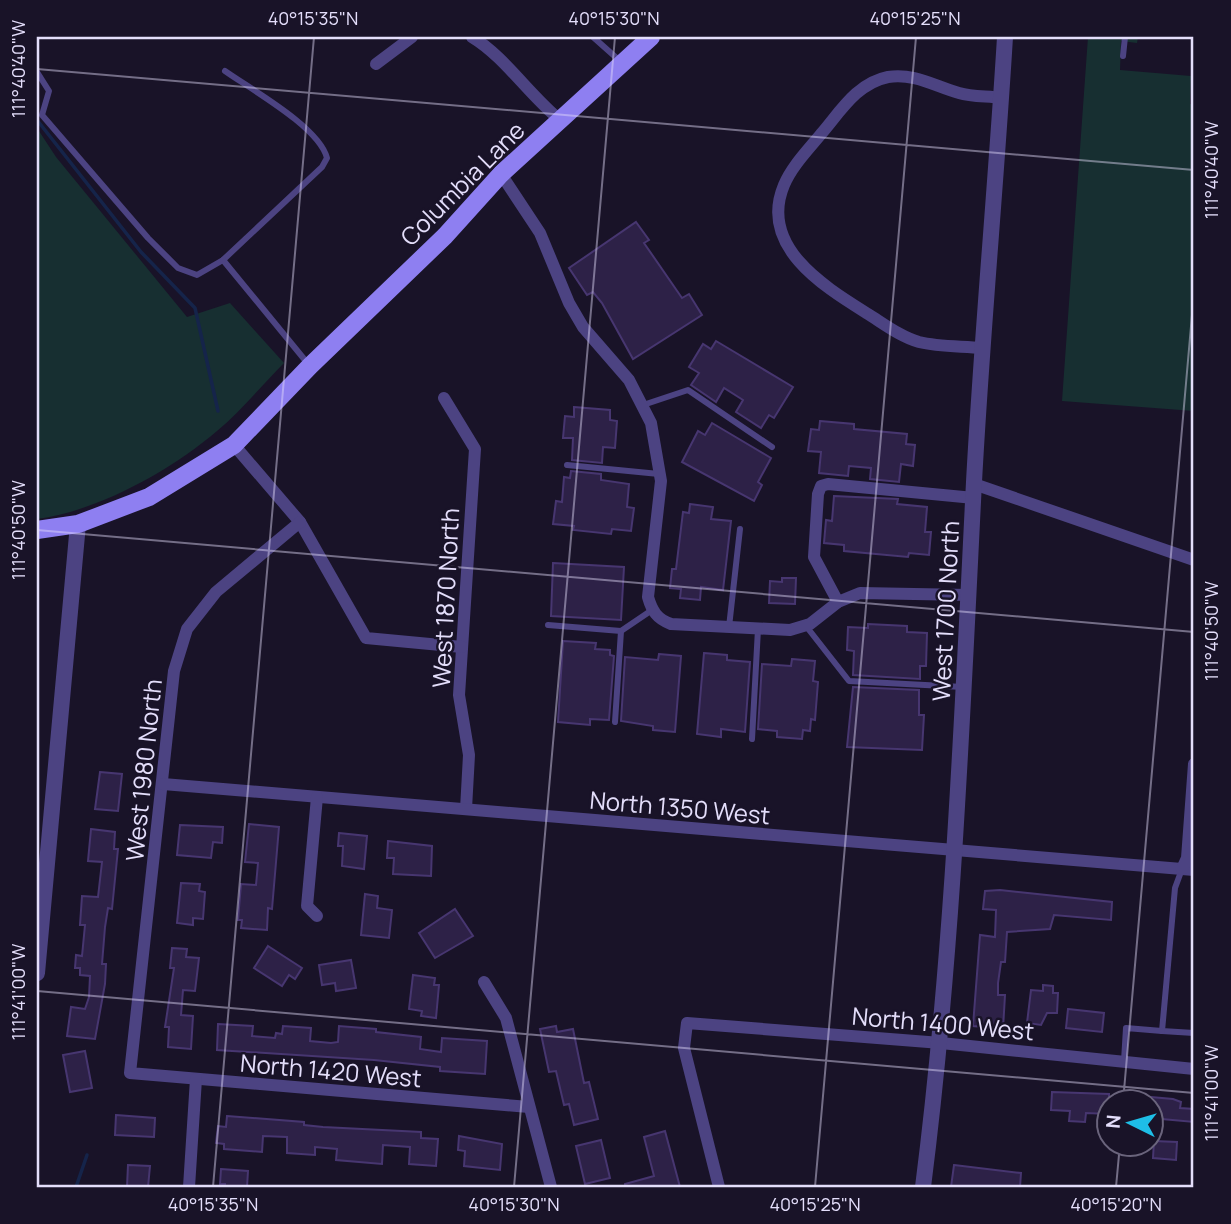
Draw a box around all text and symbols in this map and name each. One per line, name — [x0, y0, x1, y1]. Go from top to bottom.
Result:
text: 40°15'35"N — [268, 6, 358, 30]
text: 40°15'30"N — [568, 6, 660, 30]
text: 40°15'25"N — [870, 6, 960, 30]
text: 111°40'40"W — [6, 20, 30, 118]
street label: Columbia Lane — [393, 114, 531, 252]
text: 111°40'40"W — [1199, 121, 1223, 219]
text: 111°40'50"W — [6, 480, 30, 580]
street label: West 1870 North — [424, 507, 466, 689]
street label: West 1700 North — [924, 520, 966, 702]
text: 111°40'50"W — [1199, 581, 1223, 681]
street label: West 1980 North — [117, 677, 169, 863]
street label: North 1350 West — [588, 783, 772, 831]
text: 111°41'00"W — [6, 944, 30, 1040]
street label: North 1400 West — [851, 999, 1035, 1047]
text: 111°41'00"W — [1199, 1045, 1223, 1141]
street label: North 1420 West — [239, 1046, 423, 1094]
north arrow — [1094, 1088, 1164, 1158]
text: N — [1100, 1114, 1127, 1129]
text: 40°15'35"N — [168, 1192, 258, 1216]
text: 40°15'30"N — [468, 1192, 560, 1216]
text: 40°15'25"N — [770, 1192, 860, 1216]
text: 40°15'20"N — [1070, 1192, 1162, 1216]

